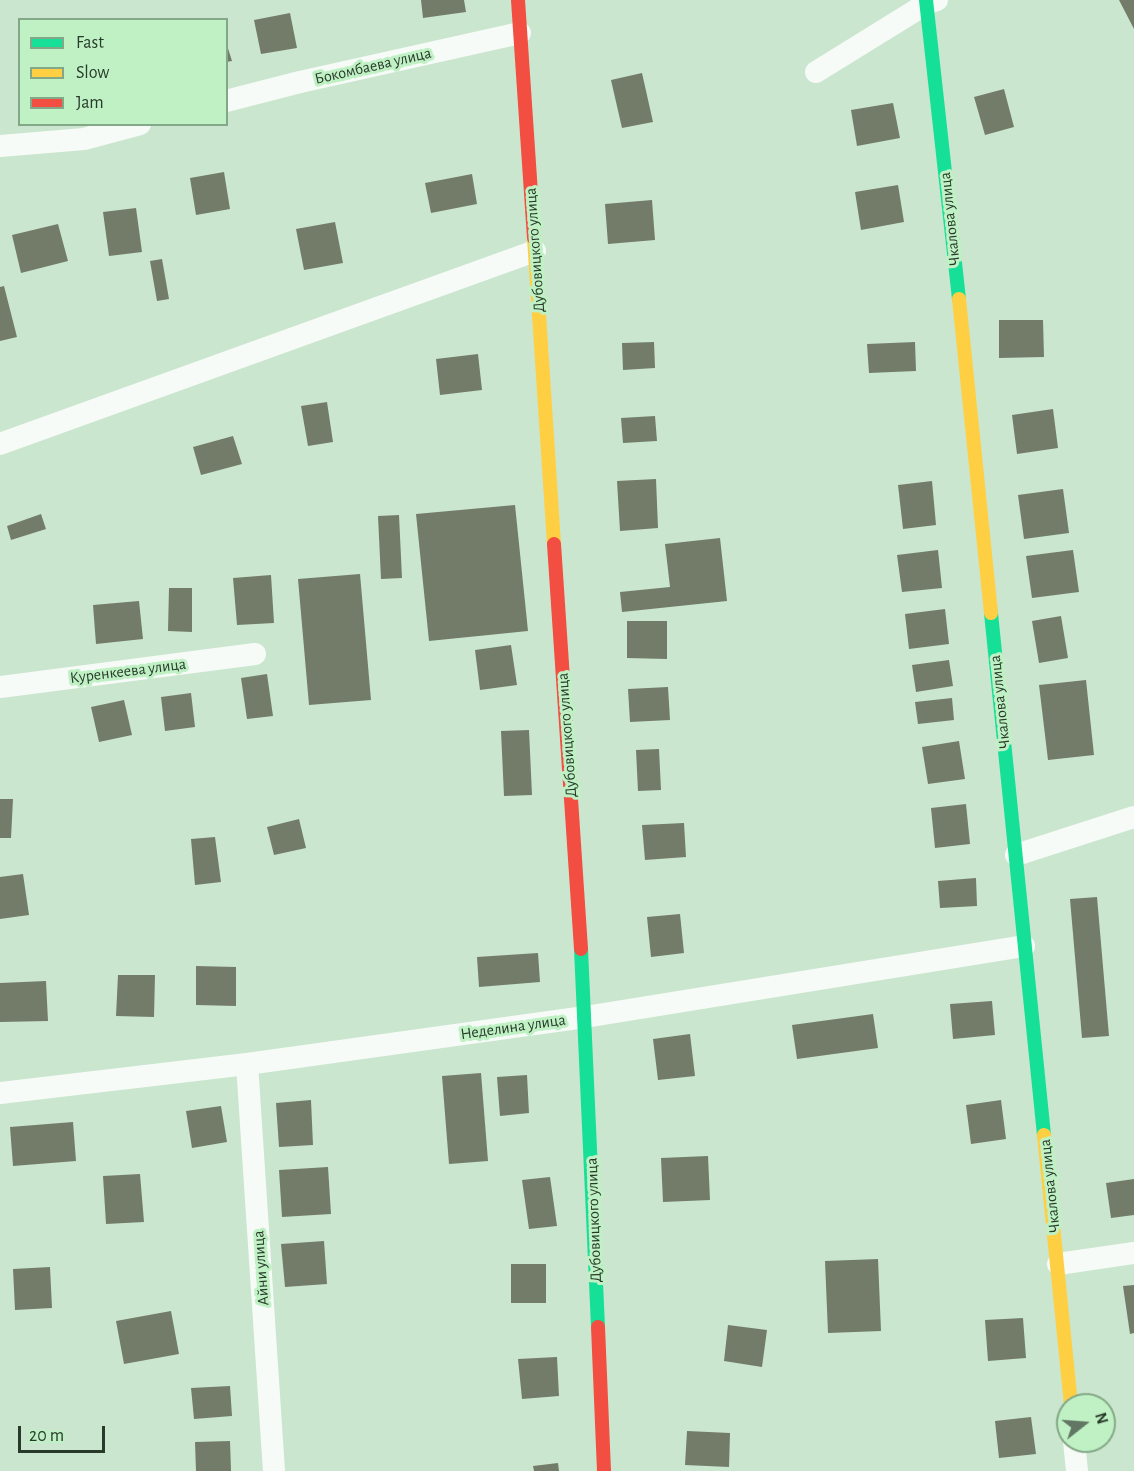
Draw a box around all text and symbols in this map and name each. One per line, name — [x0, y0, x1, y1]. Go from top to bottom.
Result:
legend — [18, 18, 228, 126]
text: Fast — [76, 34, 104, 52]
street label: Бокомбаева улица — [313, 43, 433, 89]
text: Slow — [76, 64, 109, 82]
text: Jam — [76, 94, 104, 112]
street label: Чкалова улица — [936, 171, 964, 267]
street label: Дубовицкого улица — [521, 187, 549, 313]
street label: Куренкеева улица — [69, 654, 187, 688]
street label: Чкалова улица — [986, 654, 1014, 750]
street label: Дубовицкого улица — [553, 672, 581, 798]
street label: Неделина улица — [459, 1010, 567, 1044]
street label: Чкалова улица — [1036, 1138, 1064, 1234]
street label: Дубовицкого улица — [582, 1157, 606, 1283]
street label: Айни улица — [249, 1230, 273, 1306]
north arrow — [1056, 1393, 1116, 1453]
text: N — [1092, 1411, 1111, 1426]
scale bar — [21, 1414, 108, 1452]
text: 20 m — [29, 1427, 64, 1445]

